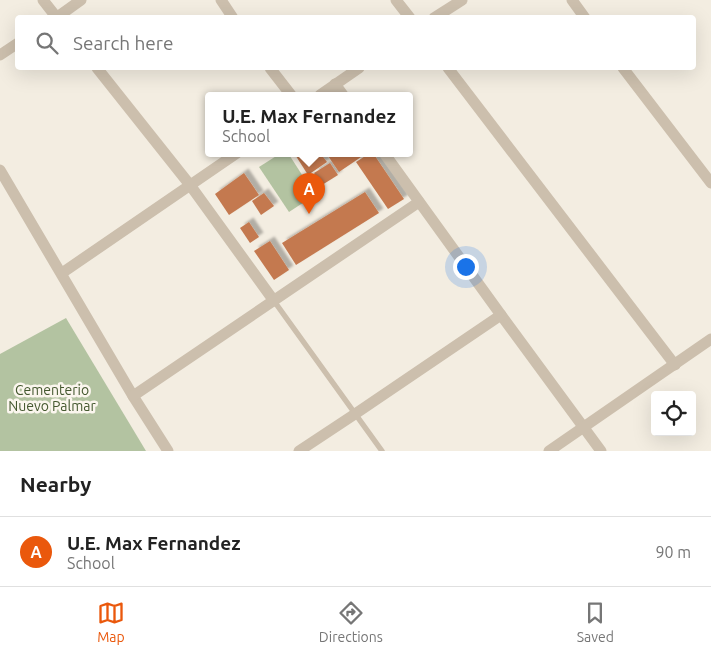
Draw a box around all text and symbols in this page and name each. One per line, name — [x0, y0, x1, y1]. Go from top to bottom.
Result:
search box — [15, 15, 696, 70]
icon: search — [33, 29, 61, 57]
text: Search here — [73, 32, 173, 54]
popup — [205, 92, 413, 157]
text: U.E. Max Fernandez — [222, 105, 396, 127]
text: School — [222, 127, 270, 145]
pin: A — [293, 173, 325, 214]
your location — [453, 254, 479, 280]
park label: Cementerio Nuevo Palmar — [8, 382, 96, 414]
map controls — [651, 391, 696, 436]
button: locate — [651, 391, 696, 436]
text: Nearby — [20, 472, 91, 496]
text: U.E. Max Fernandez — [67, 532, 241, 554]
text: A — [30, 543, 42, 561]
text: 90 m — [655, 543, 691, 561]
text: School — [67, 554, 115, 572]
tab: Map — [97, 599, 125, 645]
tab: Directions — [319, 599, 383, 645]
tab: Saved — [577, 599, 614, 645]

